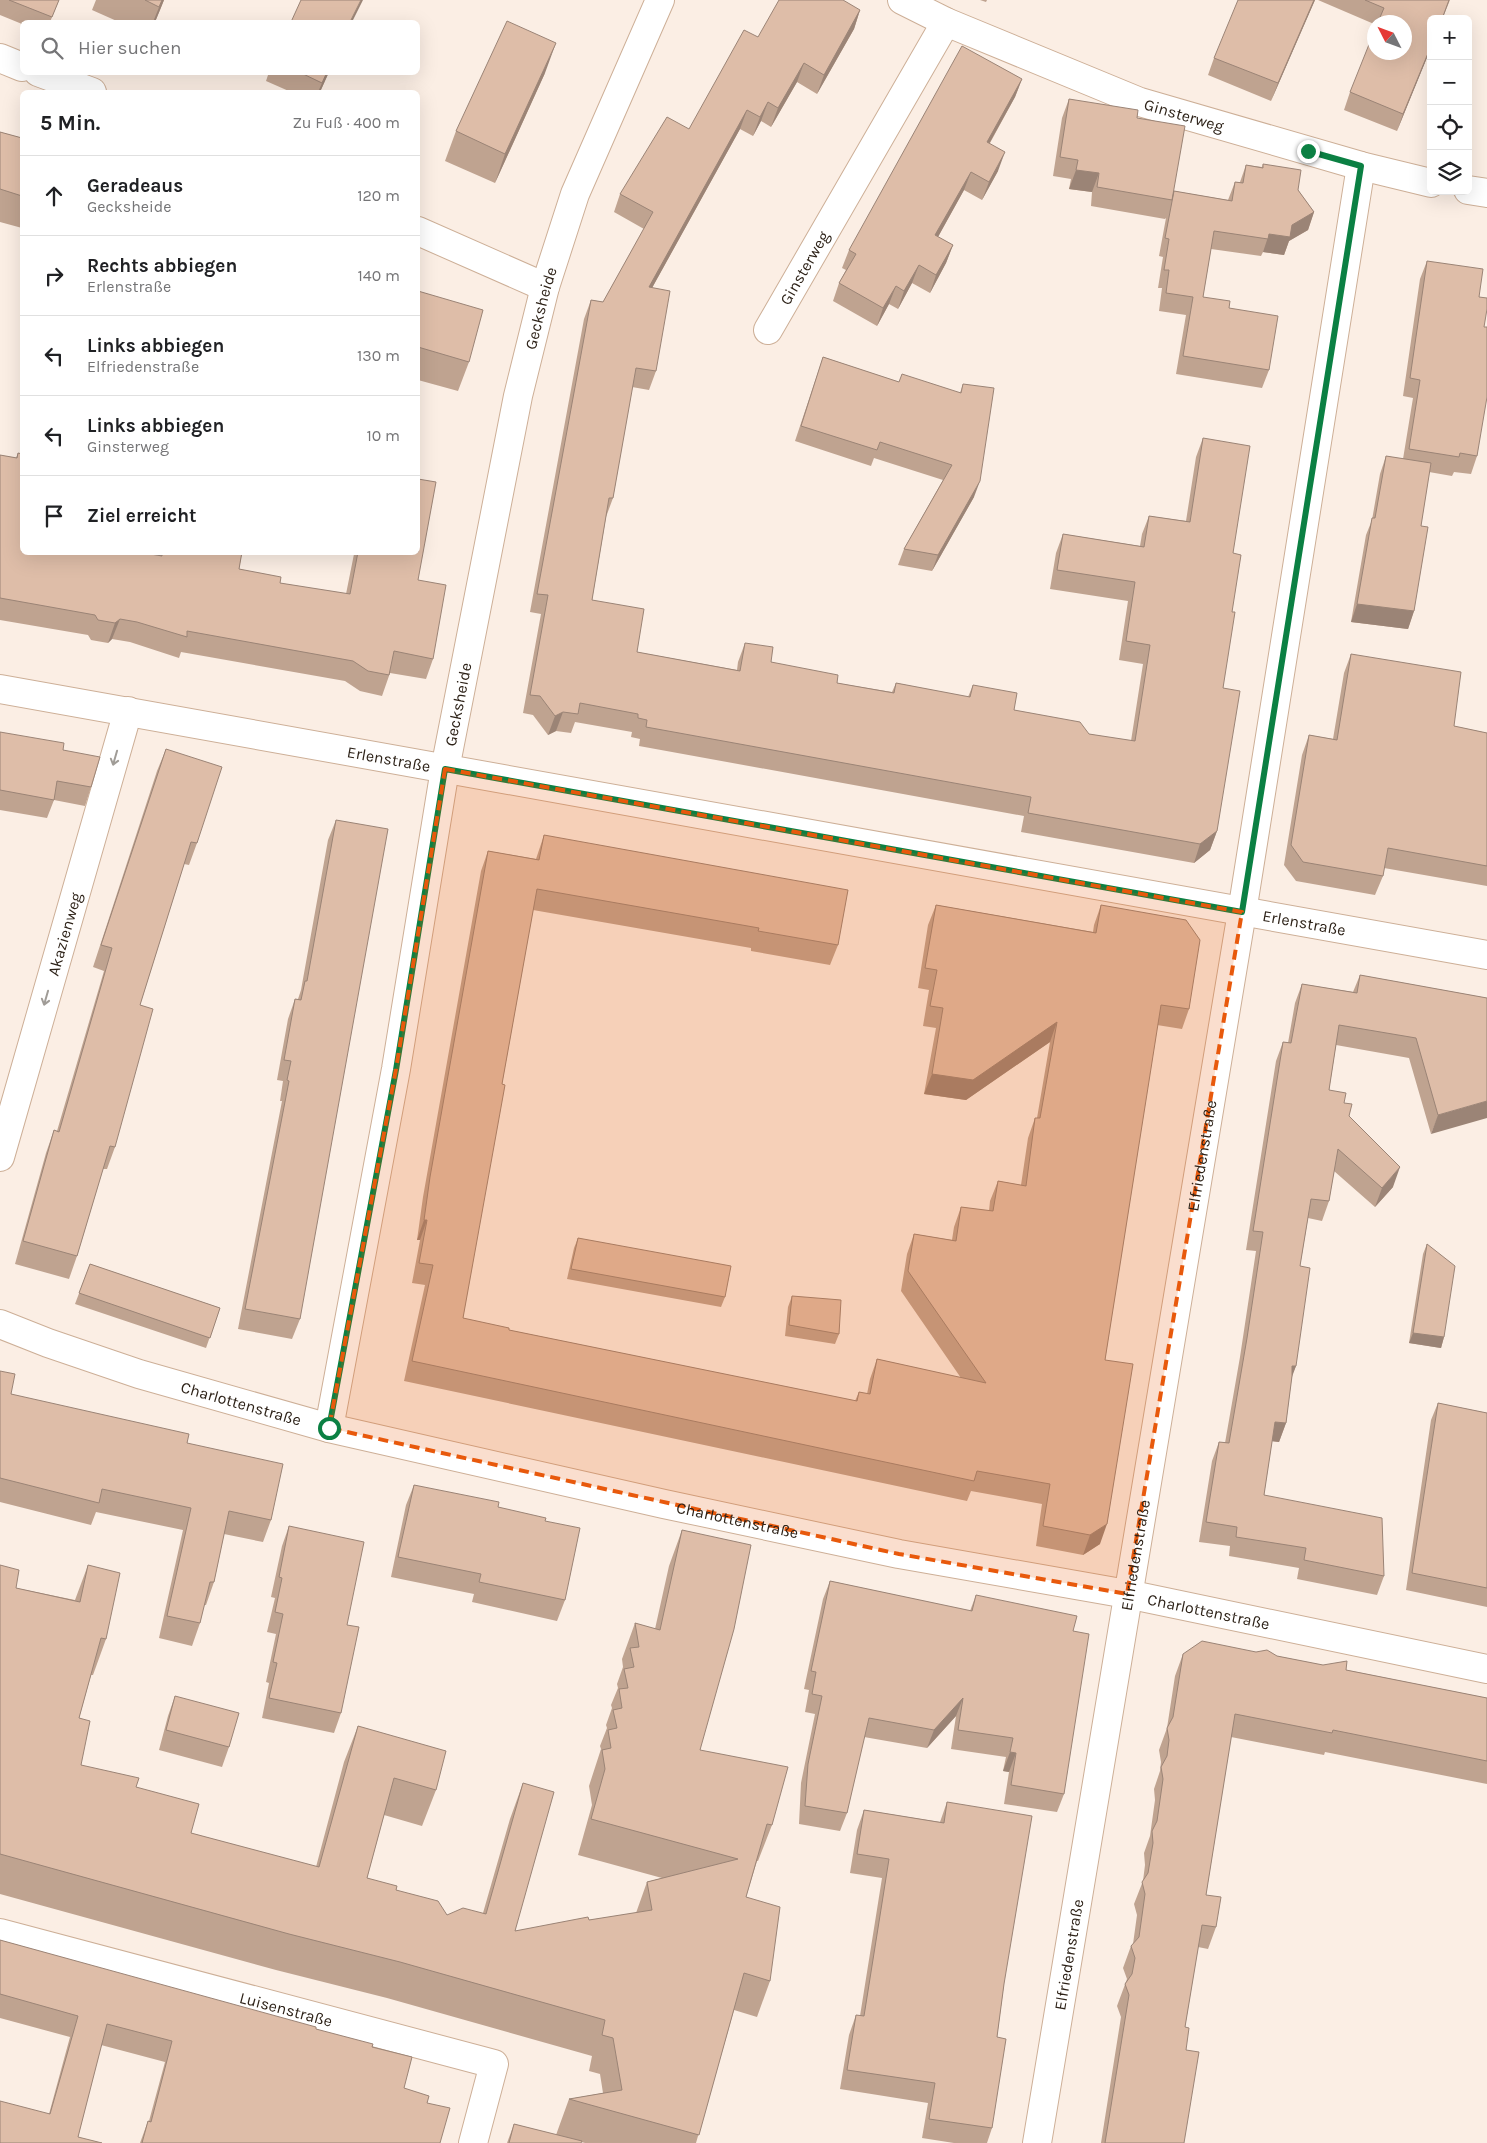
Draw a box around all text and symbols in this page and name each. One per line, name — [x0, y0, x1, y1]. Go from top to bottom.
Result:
north arrow — [1367, 15, 1412, 60]
map controls — [1427, 15, 1472, 195]
button: + — [1427, 15, 1472, 60]
search box — [20, 20, 420, 75]
icon: search — [38, 34, 66, 62]
text: Hier suchen — [78, 37, 181, 59]
button: − — [1427, 60, 1472, 105]
street label: Ginsterweg — [1142, 94, 1226, 135]
button: locate — [1427, 105, 1472, 150]
text: 5 Min. — [40, 111, 100, 135]
text: Zu Fuß · 400 m — [292, 113, 400, 132]
route end — [1297, 140, 1320, 163]
button: layers — [1427, 150, 1472, 195]
text: Geradeaus — [87, 175, 183, 197]
icon: ahead — [40, 182, 68, 210]
text: 120 m — [357, 186, 400, 205]
text: Gecksheide — [87, 197, 172, 216]
street label: Ginsterweg — [775, 227, 833, 308]
text: Rechts abbiegen — [87, 255, 237, 277]
icon: right — [40, 262, 68, 290]
street label: Gecksheide — [520, 264, 560, 351]
text: 140 m — [358, 266, 400, 285]
text: Erlenstraße — [87, 277, 171, 296]
text: Links abbiegen — [87, 335, 224, 357]
icon: left — [40, 342, 68, 370]
text: 130 m — [357, 346, 400, 365]
text: Elfriedenstraße — [87, 357, 199, 376]
text: Links abbiegen — [87, 415, 224, 437]
icon: left — [40, 422, 68, 450]
text: 10 m — [366, 426, 400, 445]
text: Ginsterweg — [87, 437, 169, 456]
icon: arrive — [40, 502, 68, 530]
text: Ziel erreicht — [87, 505, 197, 527]
street label: Gecksheide — [440, 661, 475, 748]
street label: Erlenstraße — [346, 742, 432, 775]
one-way arrow — [109, 749, 119, 765]
street label: Akazienweg — [43, 890, 85, 978]
street label: Erlenstraße — [1261, 906, 1347, 939]
one-way arrow — [40, 989, 50, 1005]
street label: Elfriedenstraße — [1183, 1099, 1220, 1213]
street label: Charlottenstraße — [179, 1377, 304, 1429]
route start — [318, 1417, 341, 1440]
street label: Charlottenstraße — [675, 1497, 800, 1542]
street label: Elfriedenstraße — [1116, 1498, 1153, 1612]
street label: Charlottenstraße — [1146, 1589, 1272, 1633]
street label: Elfriedenstraße — [1050, 1898, 1087, 2012]
street label: Luisenstraße — [238, 1987, 335, 2030]

